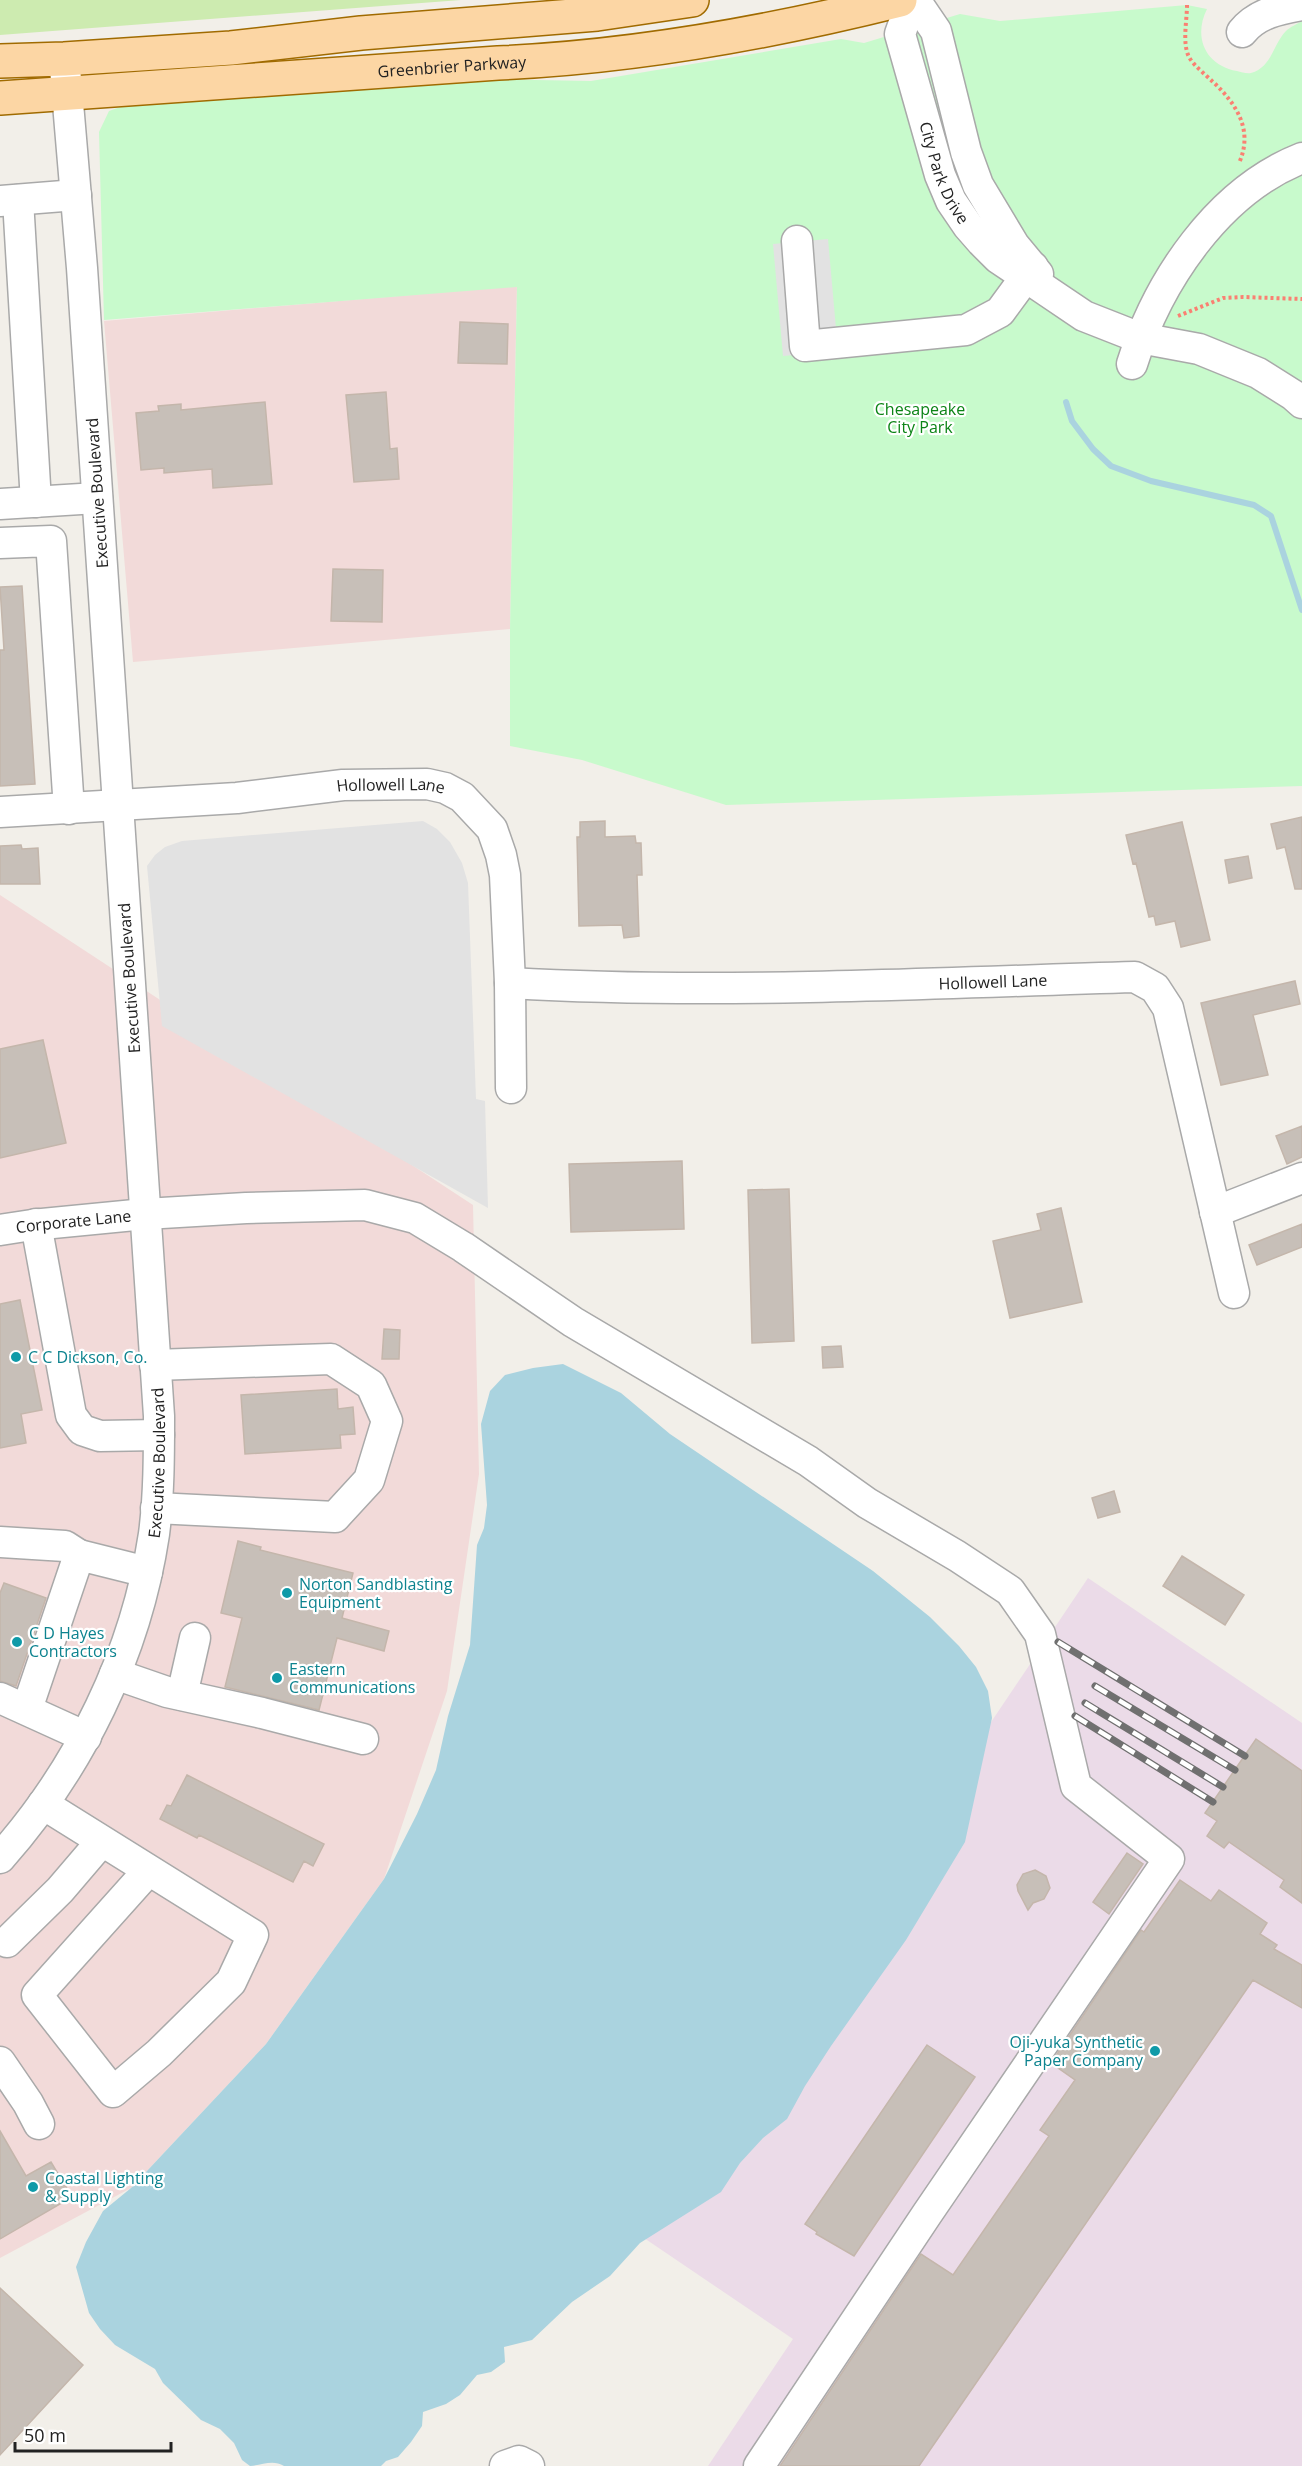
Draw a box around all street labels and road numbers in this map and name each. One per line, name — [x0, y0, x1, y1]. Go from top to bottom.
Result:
street label: Greenbrier Parkway — [377, 50, 528, 82]
street label: City Park Drive — [914, 119, 974, 228]
street label: Executive Boulevard — [81, 417, 113, 569]
street label: Hollowell Lane — [335, 773, 447, 799]
street label: Executive Boulevard — [113, 902, 145, 1054]
street label: Hollowell Lane — [938, 969, 1048, 995]
street label: Corporate Lane — [14, 1204, 132, 1238]
street label: Executive Boulevard — [143, 1387, 170, 1539]

